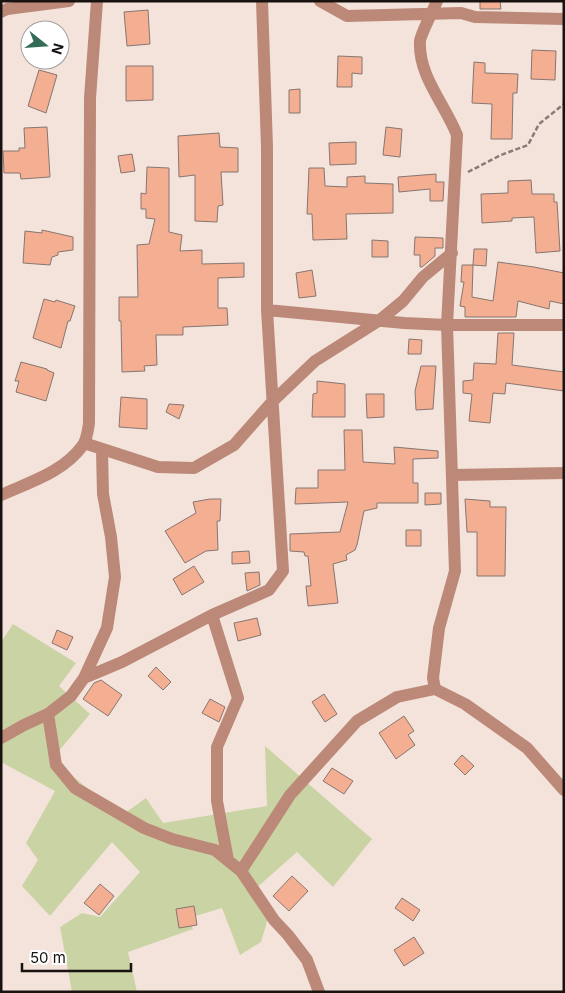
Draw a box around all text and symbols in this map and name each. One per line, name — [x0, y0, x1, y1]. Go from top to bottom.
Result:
north arrow — [20, 20, 70, 70]
text: N — [48, 41, 68, 57]
scale bar — [22, 940, 131, 972]
text: 50 m — [30, 948, 66, 967]

